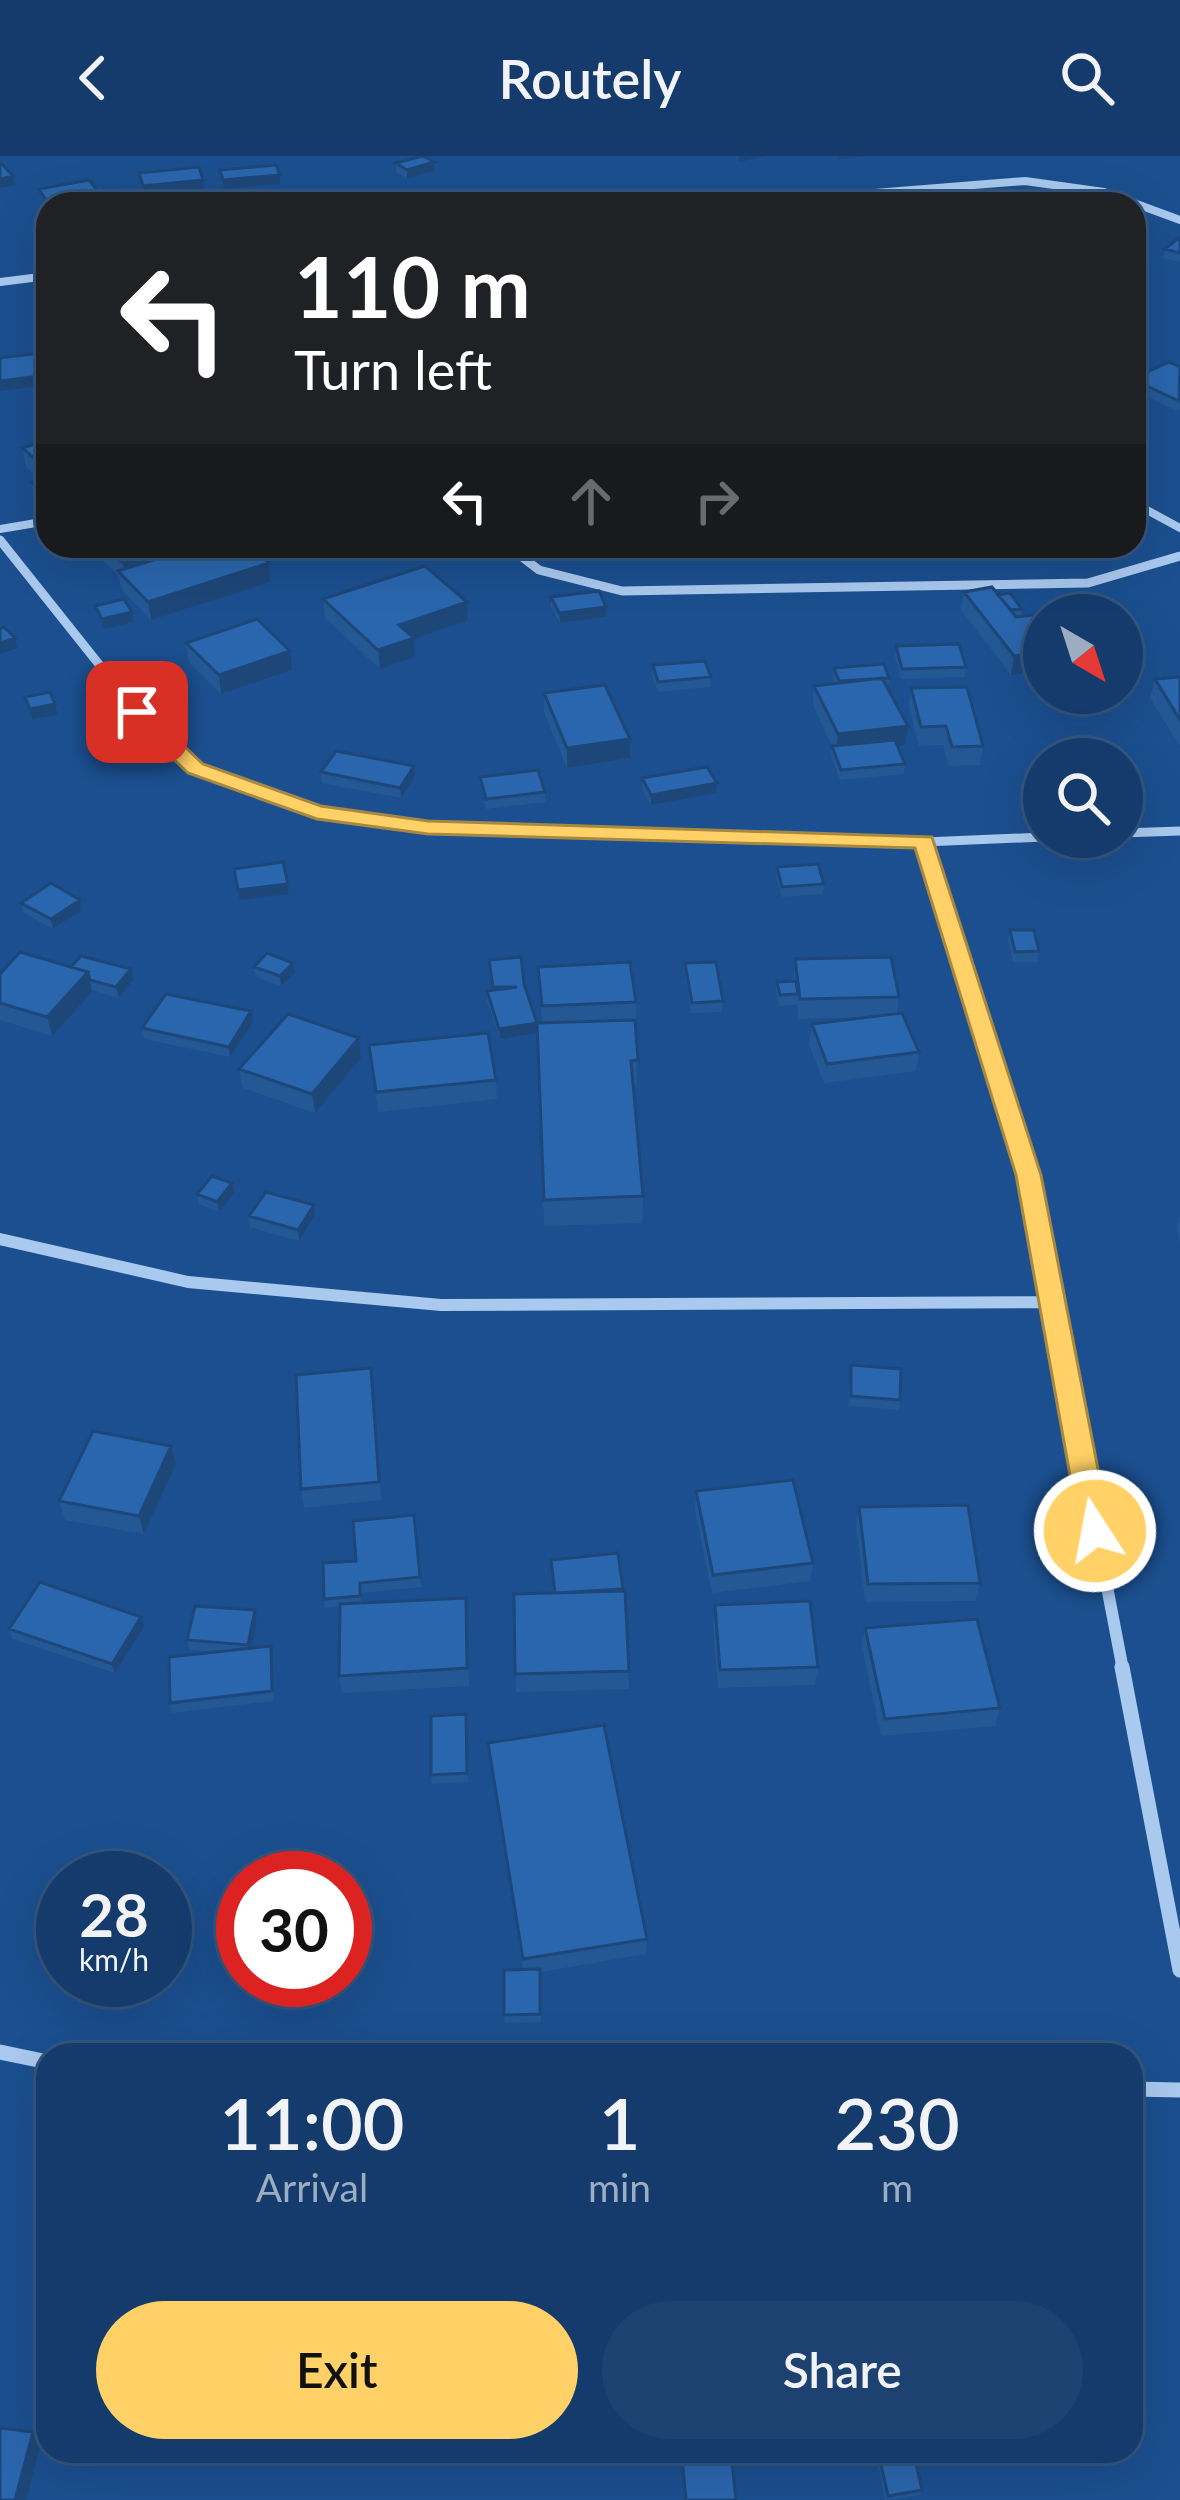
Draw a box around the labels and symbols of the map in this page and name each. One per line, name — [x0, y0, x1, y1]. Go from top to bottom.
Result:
north arrow — [1023, 594, 1143, 714]
pin — [86, 661, 188, 763]
position arrow — [1032, 1468, 1158, 1594]
speed limit sign: 30 — [216, 1851, 372, 2007]

